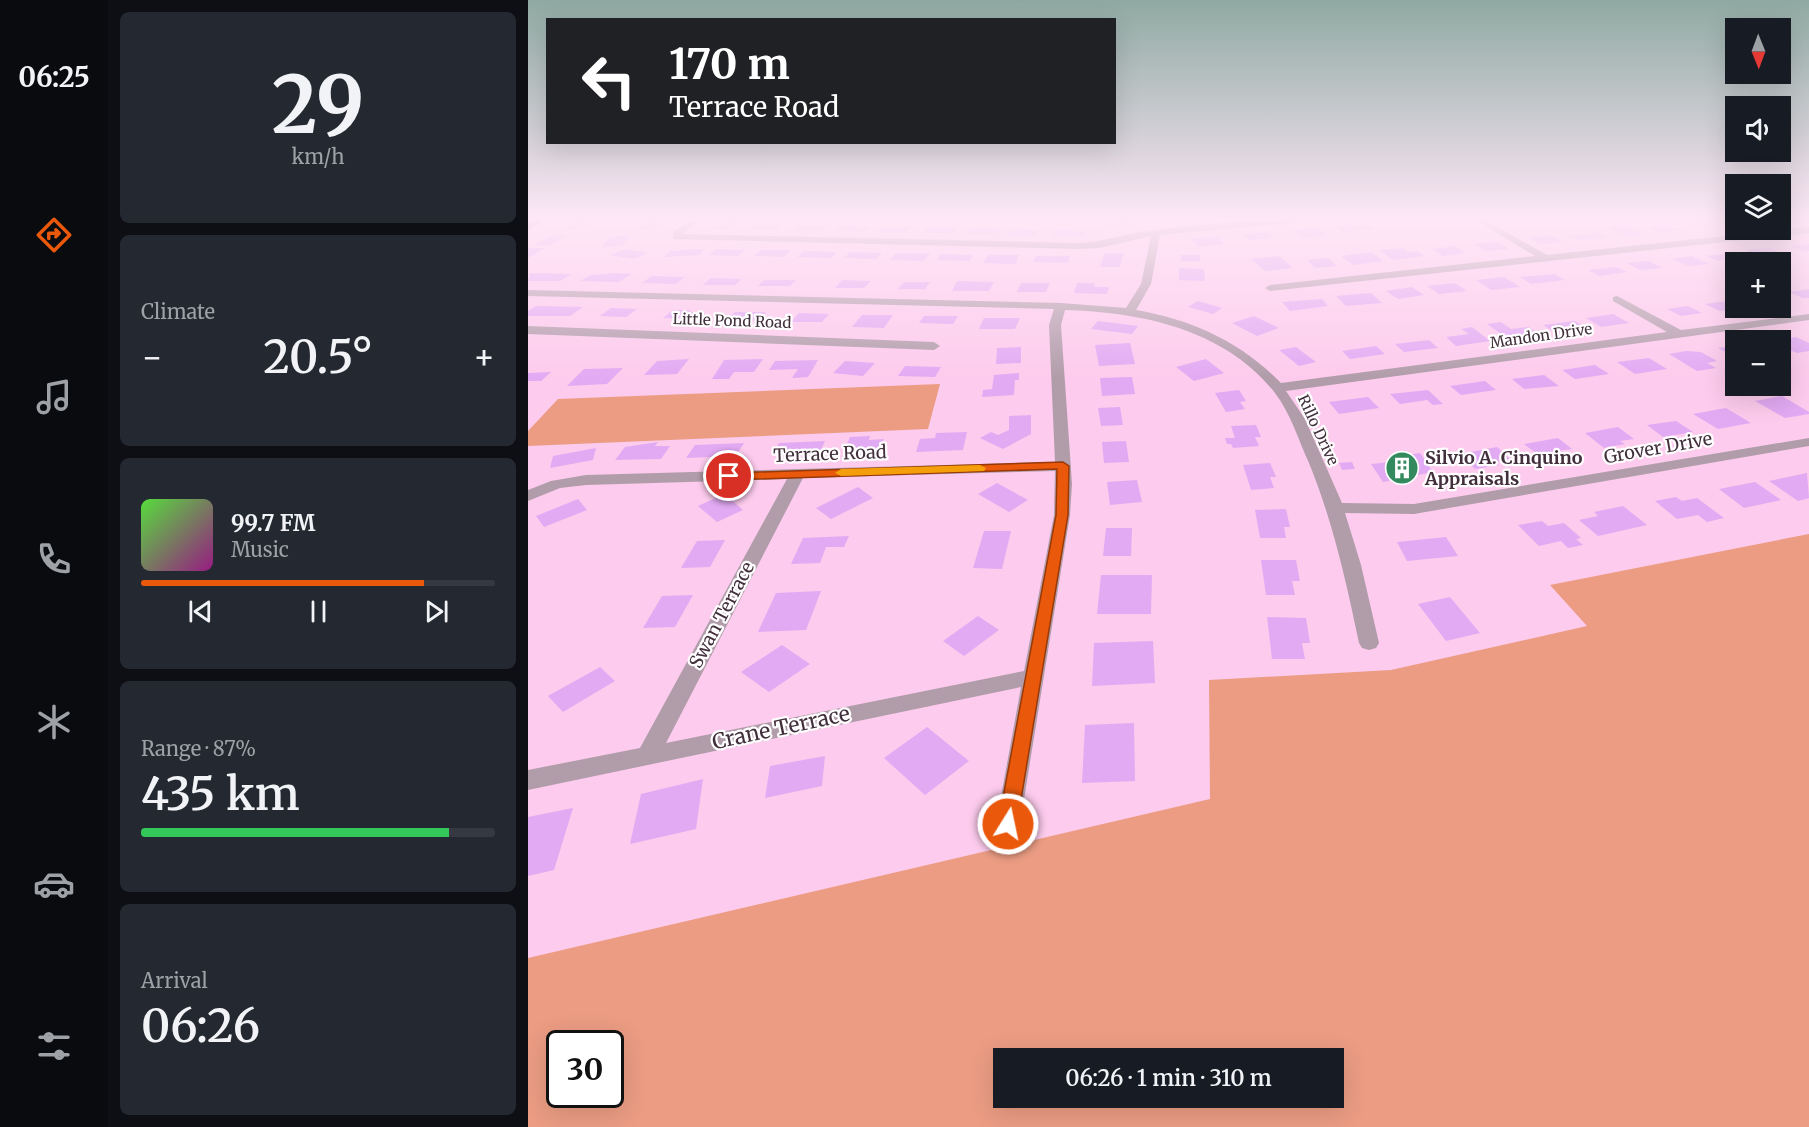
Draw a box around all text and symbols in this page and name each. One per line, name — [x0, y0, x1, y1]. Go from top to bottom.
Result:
north arrow — [1725, 18, 1791, 84]
map controls — [1725, 18, 1791, 396]
text: 170 m — [669, 38, 790, 90]
icon: left — [570, 42, 648, 120]
text: 29 — [272, 56, 364, 154]
text: 06:25 — [18, 60, 90, 94]
text: Terrace Road — [669, 90, 839, 124]
button: sound — [1725, 96, 1791, 162]
text: km/h — [292, 144, 344, 169]
button: layers — [1725, 174, 1791, 240]
icon: directions — [33, 214, 75, 256]
button: + — [1725, 252, 1791, 318]
text: Climate — [141, 299, 215, 324]
street label: Little Pond Road — [672, 309, 792, 332]
street label: Mandon Drive — [1489, 319, 1593, 352]
text: 20.5° — [263, 329, 373, 385]
button: − — [1725, 330, 1791, 396]
text: − — [141, 337, 163, 378]
text: + — [473, 337, 495, 378]
icon: music — [33, 376, 75, 418]
street label: Rillo Drive — [1294, 391, 1343, 468]
street label: Grover Drive — [1602, 427, 1714, 468]
street label: Terrace Road — [773, 440, 887, 467]
place label: Silvio A. Cinquino Appraisals — [1424, 446, 1583, 490]
pin — [703, 450, 754, 501]
building icon: Silvio A. Cinquino Appraisals — [1384, 450, 1420, 486]
icon: arrive — [712, 459, 745, 492]
text: 99.7 FM — [231, 509, 315, 537]
text: Music — [231, 537, 289, 562]
icon: phone — [33, 538, 75, 580]
street label: Swan Terrace — [684, 558, 759, 672]
icon: previous — [184, 595, 217, 628]
icon: pause — [302, 595, 335, 628]
icon: next — [420, 595, 453, 628]
street label: Crane Terrace — [710, 700, 852, 755]
icon: climate — [33, 701, 75, 743]
text: Range · 87% — [141, 736, 256, 761]
text: 435 km — [141, 766, 300, 822]
position arrow — [976, 792, 1040, 856]
icon: car — [33, 863, 75, 905]
text: Arrival — [141, 968, 208, 993]
text: 06:26 — [141, 998, 260, 1054]
icon: filters — [33, 1025, 75, 1067]
speed limit sign: 30 — [546, 1030, 624, 1108]
text: 06:26 · 1 min · 310 m — [1065, 1064, 1272, 1092]

